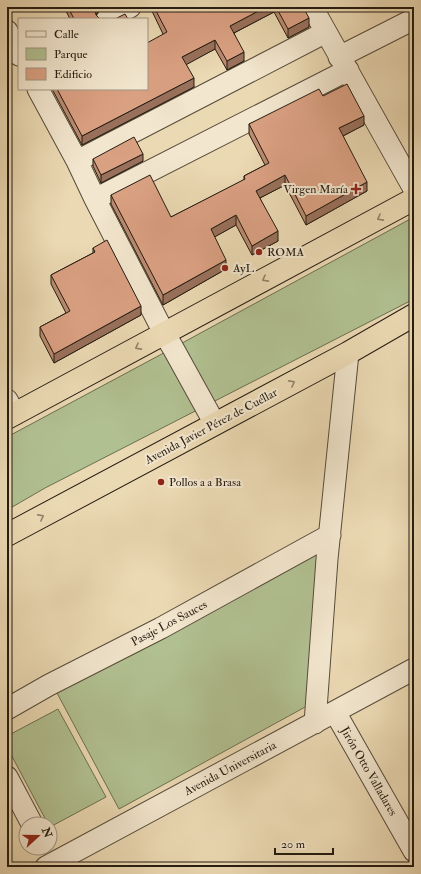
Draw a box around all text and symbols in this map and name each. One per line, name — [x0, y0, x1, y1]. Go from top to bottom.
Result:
legend — [18, 18, 148, 90]
text: Calle — [54, 27, 79, 42]
text: Parque — [54, 47, 88, 62]
text: Edificio — [54, 67, 92, 82]
place label: Virgen María — [283, 182, 349, 197]
marker: Virgen María — [351, 184, 361, 194]
one-way arrow — [376, 213, 384, 221]
place label: ROMA — [267, 245, 305, 260]
marker: ROMA — [254, 247, 264, 257]
place label: AyL — [232, 261, 254, 276]
marker: AyL — [220, 263, 230, 273]
one-way arrow — [262, 275, 269, 282]
one-way arrow — [135, 343, 142, 350]
one-way arrow — [288, 380, 295, 387]
street label: Avenida Javier Pérez de Cuéllar — [141, 385, 281, 468]
place label: Pollos a a Brasa — [169, 475, 242, 490]
marker: Pollos a a Brasa — [156, 477, 166, 487]
one-way arrow — [37, 514, 45, 521]
street label: Pasaje Los Sauces — [129, 597, 210, 650]
street label: Jirón Otto Valladares — [336, 723, 400, 819]
street label: Avenida Universitaria — [181, 737, 280, 800]
north arrow — [18, 816, 58, 856]
text: N — [39, 825, 55, 841]
scale bar — [275, 830, 333, 856]
text: 20 m — [281, 837, 306, 852]

